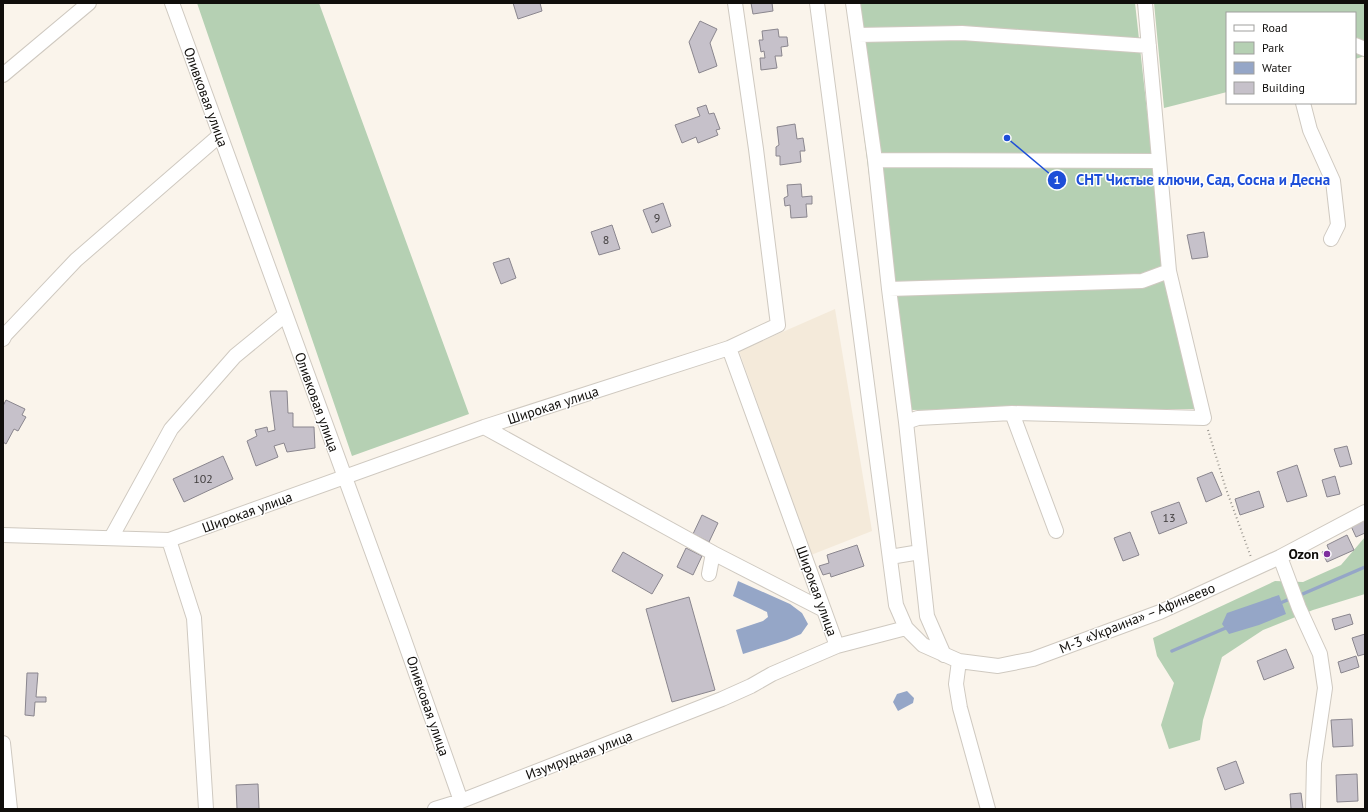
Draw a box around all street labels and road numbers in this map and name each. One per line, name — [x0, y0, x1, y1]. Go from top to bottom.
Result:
street label: Оливковая улица — [180, 45, 232, 149]
street label: Оливковая улица — [291, 350, 343, 454]
street label: Широкая улица — [505, 382, 601, 428]
street label: Широкая улица — [199, 487, 295, 537]
street label: Широкая улица — [792, 543, 842, 639]
street label: М-3 «Украина» – Афинеево — [1056, 578, 1218, 658]
street label: Оливковая улица — [402, 654, 454, 759]
street label: Изумрудная улица — [523, 726, 635, 784]

